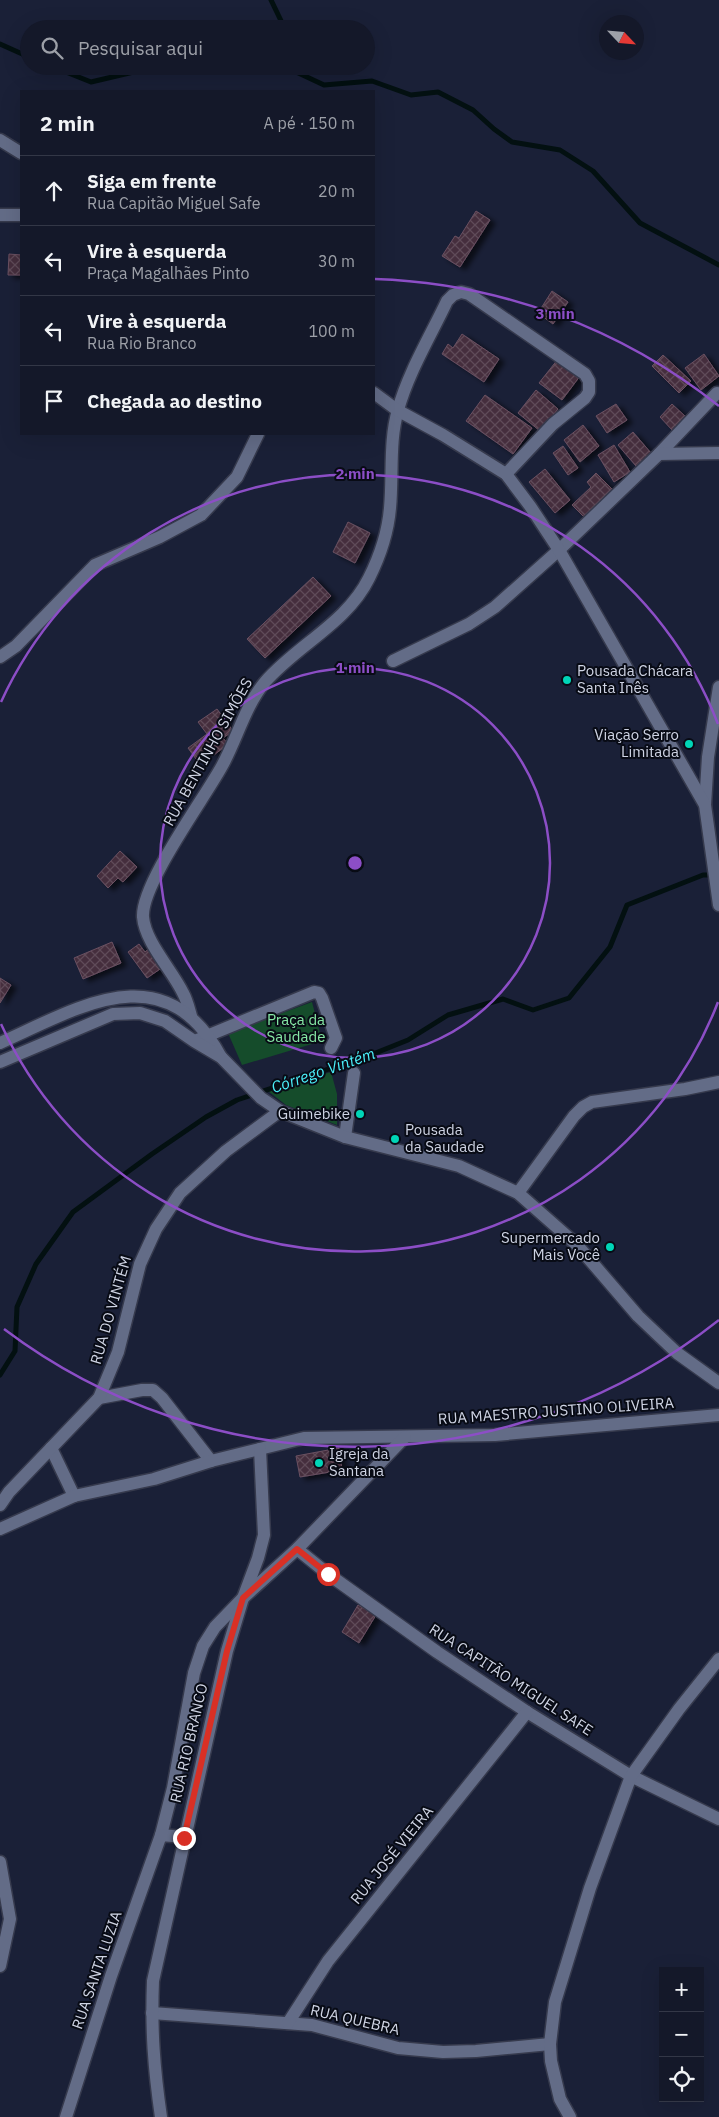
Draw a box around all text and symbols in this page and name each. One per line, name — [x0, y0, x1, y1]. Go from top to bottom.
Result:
north arrow — [599, 15, 644, 60]
search box — [20, 20, 375, 75]
icon: search — [38, 34, 66, 62]
text: Pesquisar aqui — [78, 36, 203, 60]
text: 2 min — [40, 109, 95, 137]
text: A pé · 150 m — [264, 113, 355, 133]
text: Siga em frente — [87, 169, 217, 193]
icon: ahead — [40, 177, 68, 205]
text: 20 m — [318, 181, 355, 201]
text: Rua Capitão Miguel Safe — [87, 193, 260, 213]
text: Vire à esquerda — [87, 239, 227, 263]
icon: left — [40, 247, 68, 275]
text: 30 m — [318, 251, 355, 271]
text: Praça Magalhães Pinto — [87, 263, 249, 283]
text: 3 min — [535, 304, 575, 323]
text: Vire à esquerda — [87, 309, 227, 333]
icon: left — [40, 317, 68, 345]
text: 100 m — [308, 321, 355, 341]
text: Rua Rio Branco — [87, 333, 196, 353]
icon: arrive — [40, 387, 68, 415]
text: Chegada ao destino — [87, 389, 262, 413]
text: 2 min — [335, 464, 375, 483]
text: 1 min — [335, 658, 375, 677]
place label: Pousada Chácara Santa Inês — [577, 661, 693, 697]
street label: RUA BENTINHO SIMÕES — [159, 674, 256, 829]
marker: Pousada Chácara Santa Inês — [561, 674, 573, 686]
place label: Viação Serro Limitada — [594, 725, 679, 761]
marker: Viação Serro Limitada — [683, 738, 695, 750]
centre of rings — [346, 854, 364, 872]
park label: Praça da Saudade — [267, 1010, 325, 1046]
water label: Córrego Vintém — [268, 1043, 378, 1097]
place label: Guimebike — [278, 1104, 350, 1123]
marker: Guimebike — [354, 1108, 366, 1120]
place label: Pousada da Saudade — [405, 1120, 484, 1156]
marker: Pousada da Saudade — [389, 1133, 401, 1145]
place label: Supermercado Mais Você — [501, 1228, 600, 1264]
marker: Supermercado Mais Você — [604, 1241, 616, 1253]
street label: RUA DO VINTÉM — [86, 1253, 135, 1366]
street label: RUA MAESTRO JUSTINO OLIVEIRA — [437, 1393, 675, 1428]
place label: Igreja da Santana — [329, 1444, 389, 1480]
marker: Igreja da Santana — [313, 1457, 325, 1469]
route start — [317, 1563, 340, 1586]
street label: RUA CAPITÃO MIGUEL SAFE — [426, 1619, 597, 1740]
street label: RUA RIO BRANCO — [166, 1681, 211, 1804]
street label: RUA JOSÉ VIEIRA — [346, 1801, 437, 1908]
route end — [173, 1827, 196, 1850]
street label: RUA SANTA LUZIA — [67, 1908, 126, 2031]
map controls — [659, 1967, 704, 2102]
button: + — [659, 1967, 704, 2012]
street label: RUA QUEBRA — [309, 2000, 402, 2039]
button: − — [659, 2012, 704, 2057]
button: locate — [659, 2057, 704, 2102]

